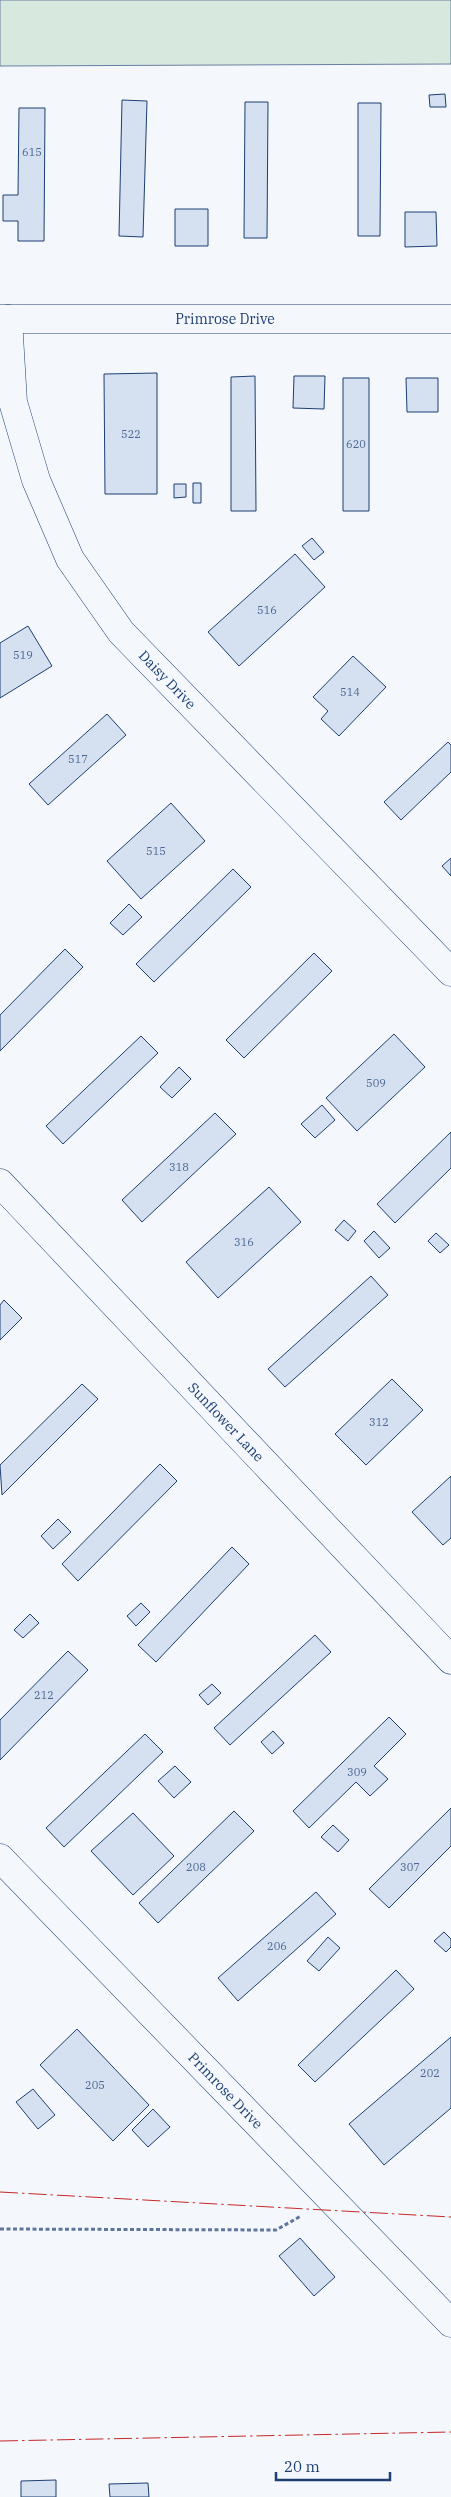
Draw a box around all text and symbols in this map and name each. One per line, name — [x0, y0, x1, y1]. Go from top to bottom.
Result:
house number: 615 — [22, 145, 42, 159]
street label: Primrose Drive — [175, 310, 275, 328]
house number: 522 — [121, 427, 141, 441]
house number: 620 — [346, 437, 366, 451]
house number: 516 — [257, 603, 277, 617]
street label: Daisy Drive — [135, 647, 200, 713]
house number: 519 — [13, 648, 33, 662]
house number: 514 — [340, 685, 360, 699]
house number: 517 — [68, 752, 88, 766]
house number: 515 — [146, 844, 166, 858]
house number: 509 — [366, 1076, 386, 1090]
house number: 318 — [169, 1160, 189, 1174]
house number: 316 — [234, 1235, 254, 1249]
street label: Sunflower Lane — [184, 1379, 268, 1466]
house number: 312 — [369, 1415, 389, 1429]
house number: 212 — [34, 1688, 54, 1702]
house number: 309 — [347, 1765, 367, 1779]
house number: 208 — [186, 1860, 206, 1874]
house number: 307 — [400, 1860, 420, 1874]
house number: 206 — [267, 1939, 287, 1953]
street label: Primrose Drive — [184, 2049, 267, 2133]
house number: 202 — [420, 2066, 440, 2080]
house number: 205 — [85, 2078, 105, 2092]
scale bar — [276, 2450, 390, 2482]
text: 20 m — [284, 2457, 320, 2476]

